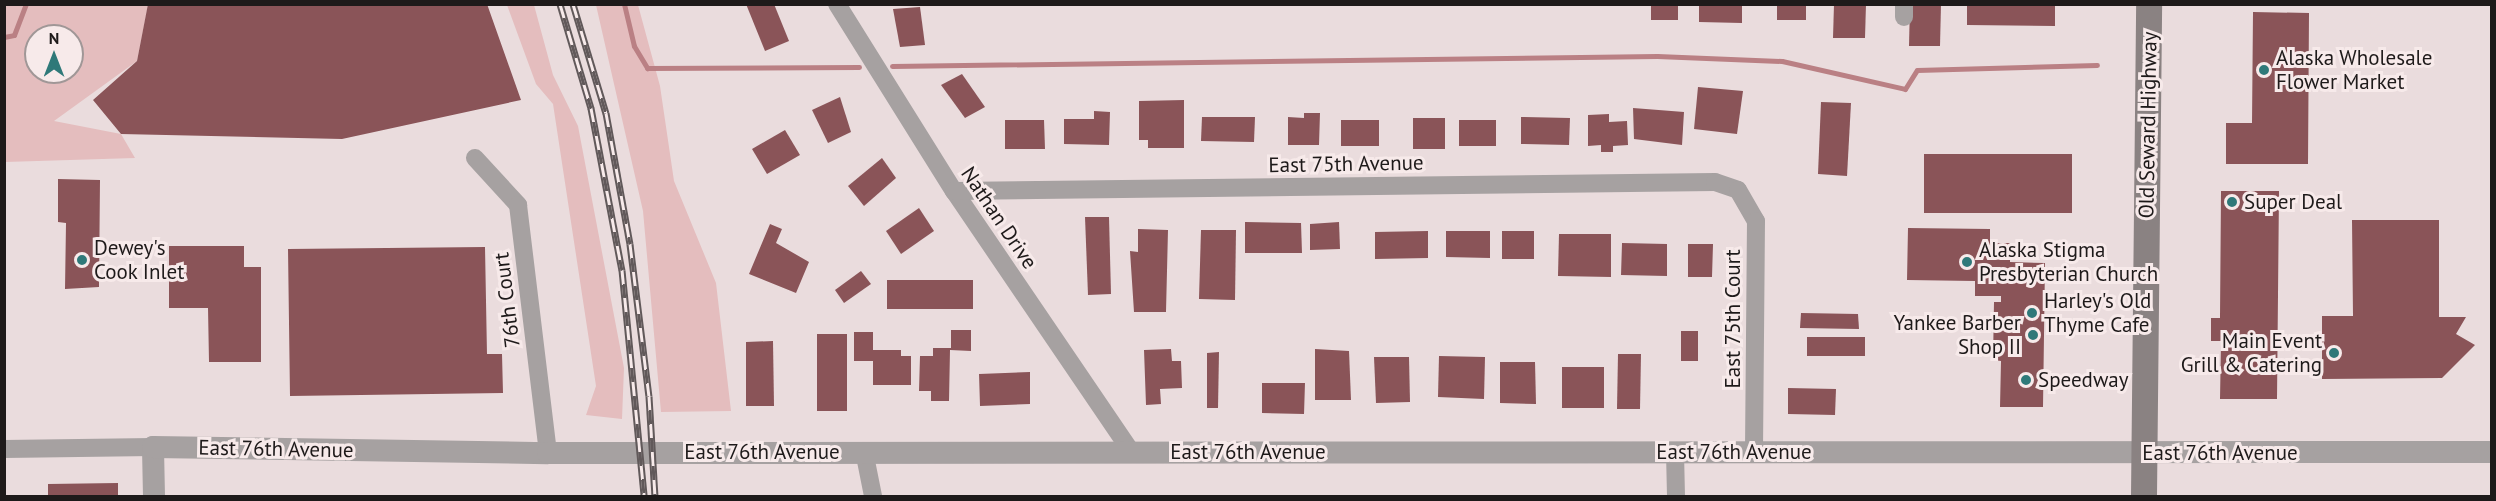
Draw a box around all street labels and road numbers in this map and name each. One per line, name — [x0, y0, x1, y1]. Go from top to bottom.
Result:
street label: Old Seward Highway — [2134, 31, 2162, 219]
street label: East 75th Avenue — [1268, 150, 1424, 178]
street label: Nathan Drive — [956, 162, 1042, 274]
street label: East 75th Court — [1720, 249, 1746, 389]
street label: 76th Court — [489, 251, 525, 349]
street label: East 76th Avenue — [198, 435, 354, 463]
street label: East 76th Avenue — [684, 439, 840, 465]
street label: East 76th Avenue — [1170, 439, 1326, 465]
street label: East 76th Avenue — [1656, 439, 1812, 465]
street label: East 76th Avenue — [2142, 440, 2298, 466]

